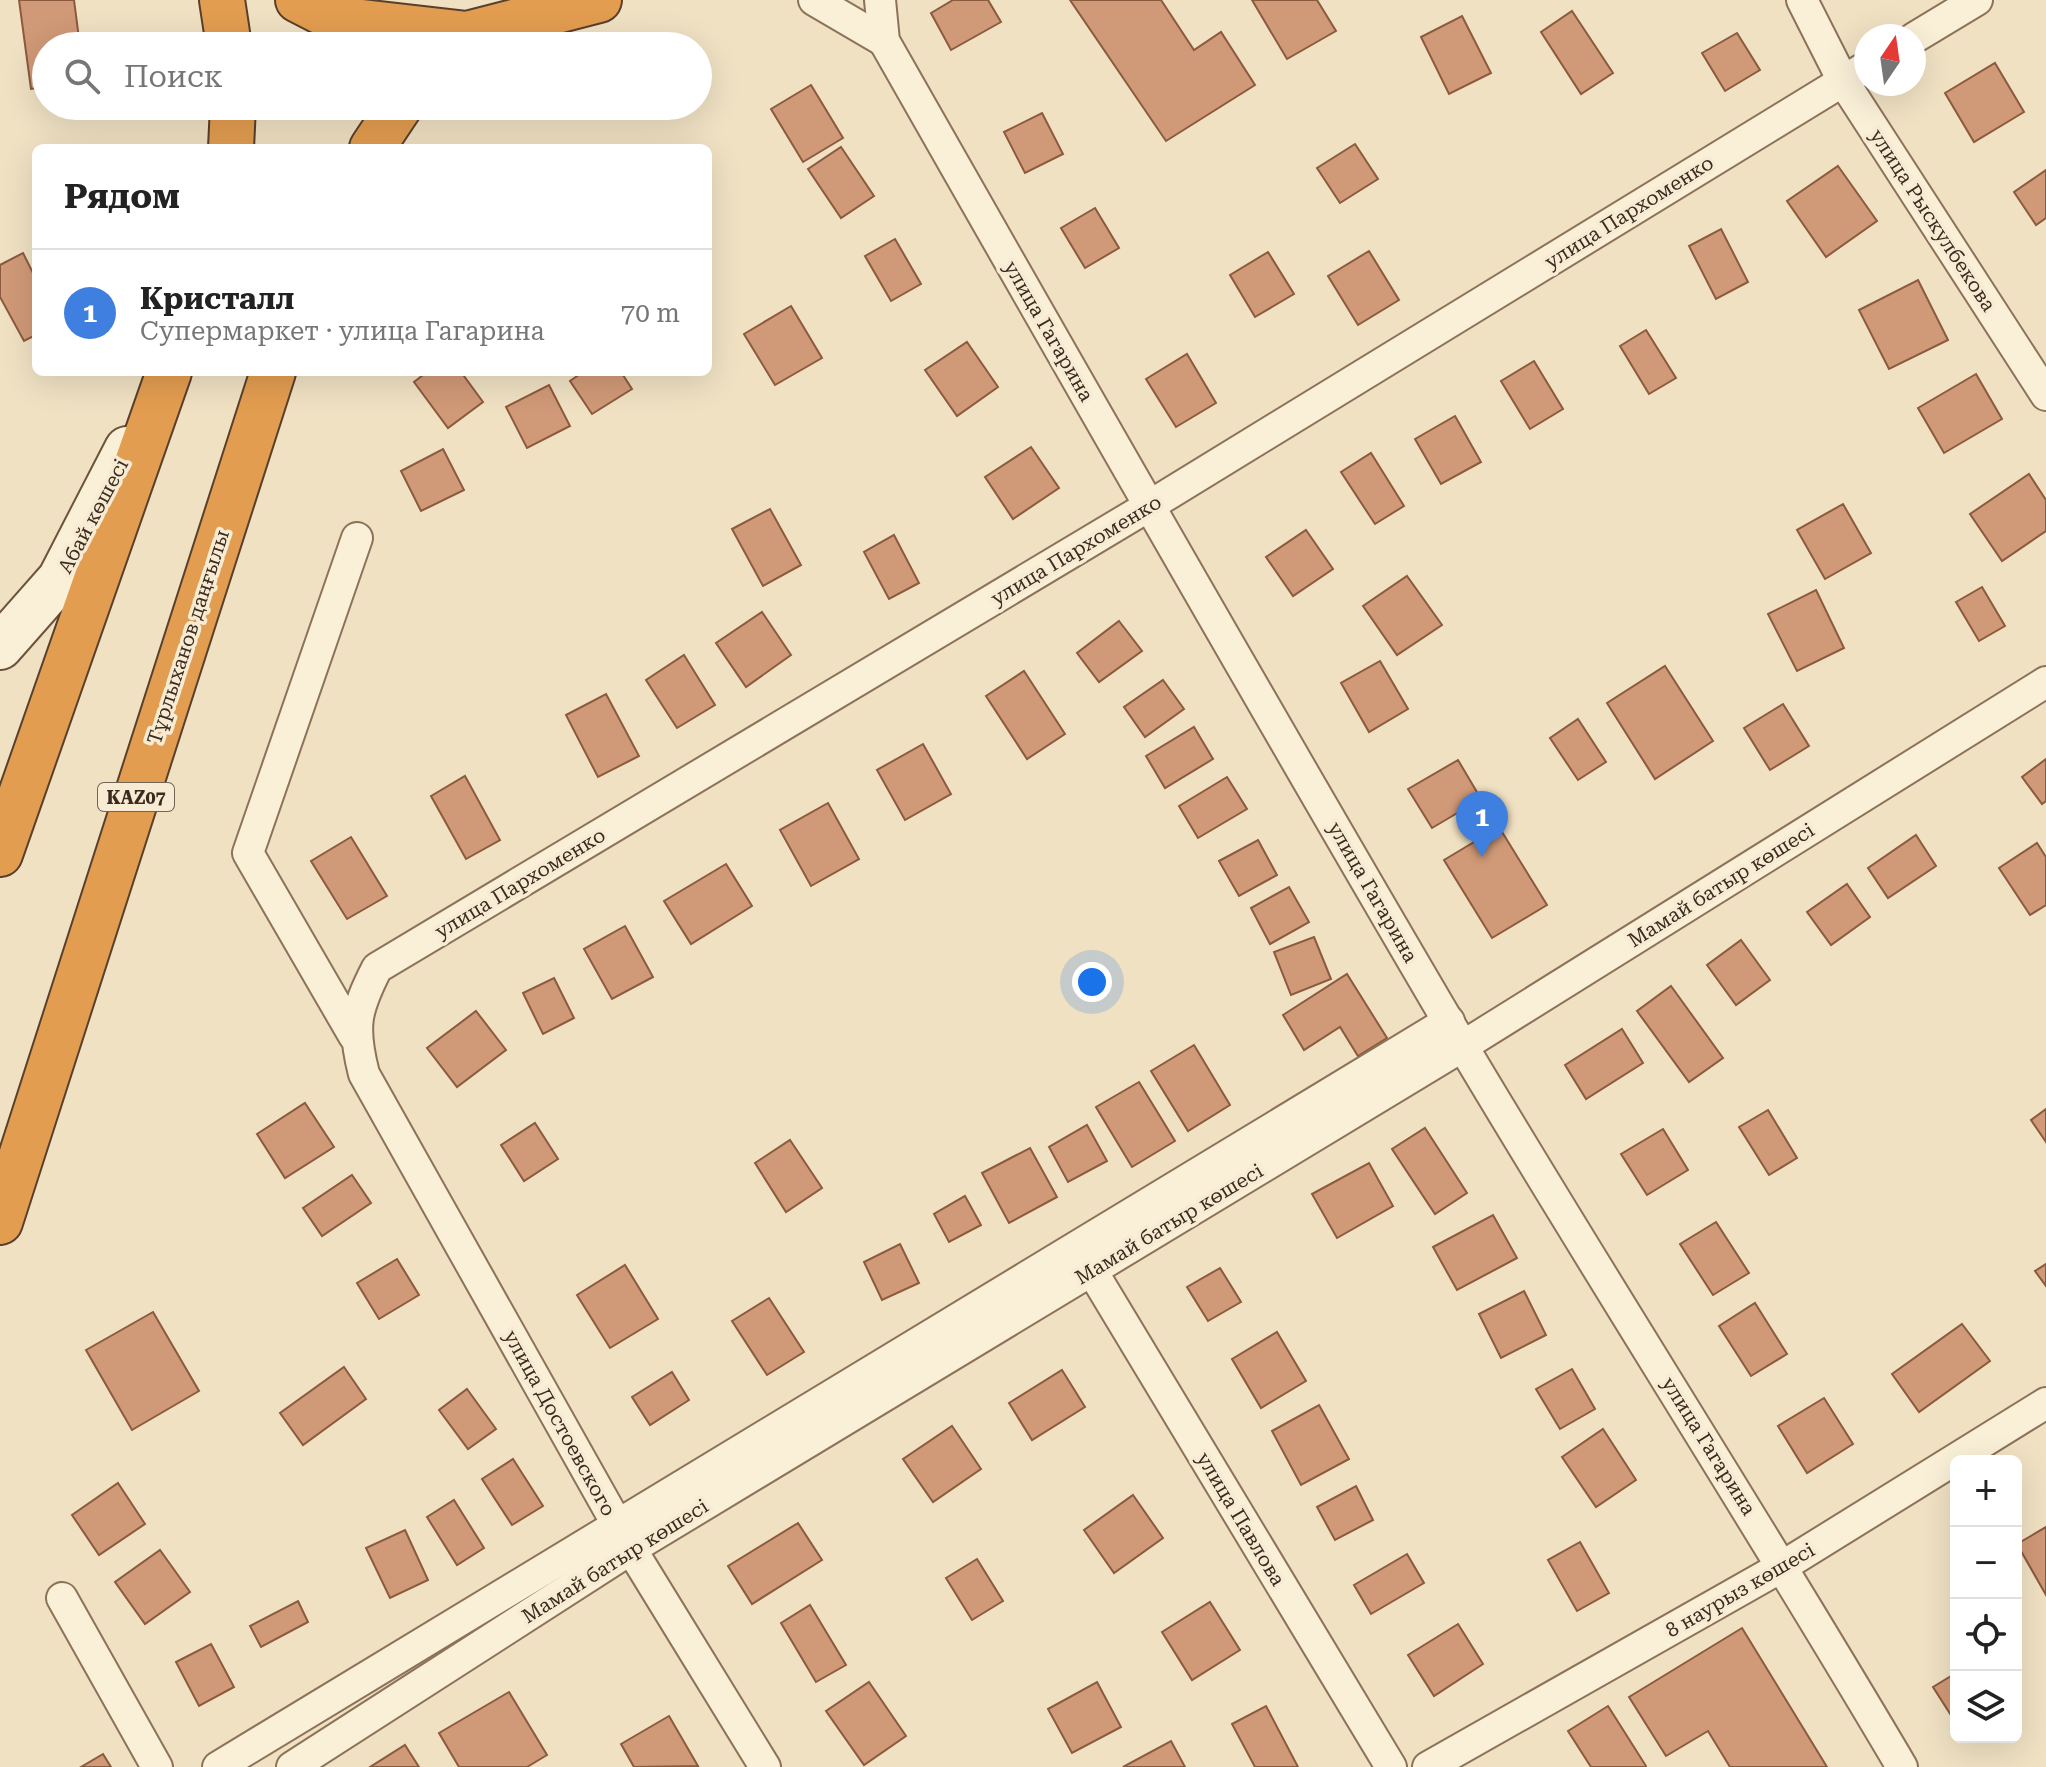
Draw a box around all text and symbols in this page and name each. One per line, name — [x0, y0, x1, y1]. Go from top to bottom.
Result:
north arrow — [1854, 24, 1926, 96]
search box — [32, 32, 712, 120]
icon: search — [60, 54, 104, 98]
text: Поиск — [124, 59, 223, 94]
street label: улица Рыскулбекова — [1865, 124, 2001, 316]
street label: улица Пархоменко — [1540, 150, 1718, 274]
text: Рядом — [64, 176, 180, 216]
street label: улица Гагарина — [999, 256, 1099, 406]
text: Кристалл — [140, 281, 294, 316]
text: 1 — [83, 298, 97, 328]
text: 70 m — [621, 298, 680, 328]
text: Супермаркет · улица Гагарина — [140, 316, 545, 346]
street label: Абай көшесі — [53, 455, 133, 577]
street label: улица Пархоменко — [987, 490, 1165, 610]
street label: Тұрлыханов даңғылы — [142, 527, 234, 747]
road number: KAZ07 — [98, 783, 174, 811]
pin: 1 — [1456, 791, 1508, 857]
street label: улица Гагарина — [1323, 817, 1423, 967]
street label: Мамай батыр көшесі — [1623, 818, 1819, 952]
street label: улица Пархоменко — [431, 823, 609, 943]
your location — [1072, 962, 1112, 1002]
street label: Мамай батыр көшесі — [1071, 1158, 1267, 1290]
street label: улица Достоевского — [499, 1326, 621, 1520]
street label: улица Гагарина — [1657, 1372, 1761, 1520]
street label: улица Павлова — [1192, 1448, 1290, 1590]
map controls — [1950, 1455, 2022, 1743]
button: + — [1950, 1455, 2022, 1527]
street label: Мамай батыр көшесі — [517, 1494, 713, 1628]
button: − — [1950, 1527, 2022, 1599]
street label: 8 наурыз көшесі — [1661, 1538, 1819, 1642]
button: locate — [1950, 1599, 2022, 1671]
button: layers — [1950, 1671, 2022, 1743]

